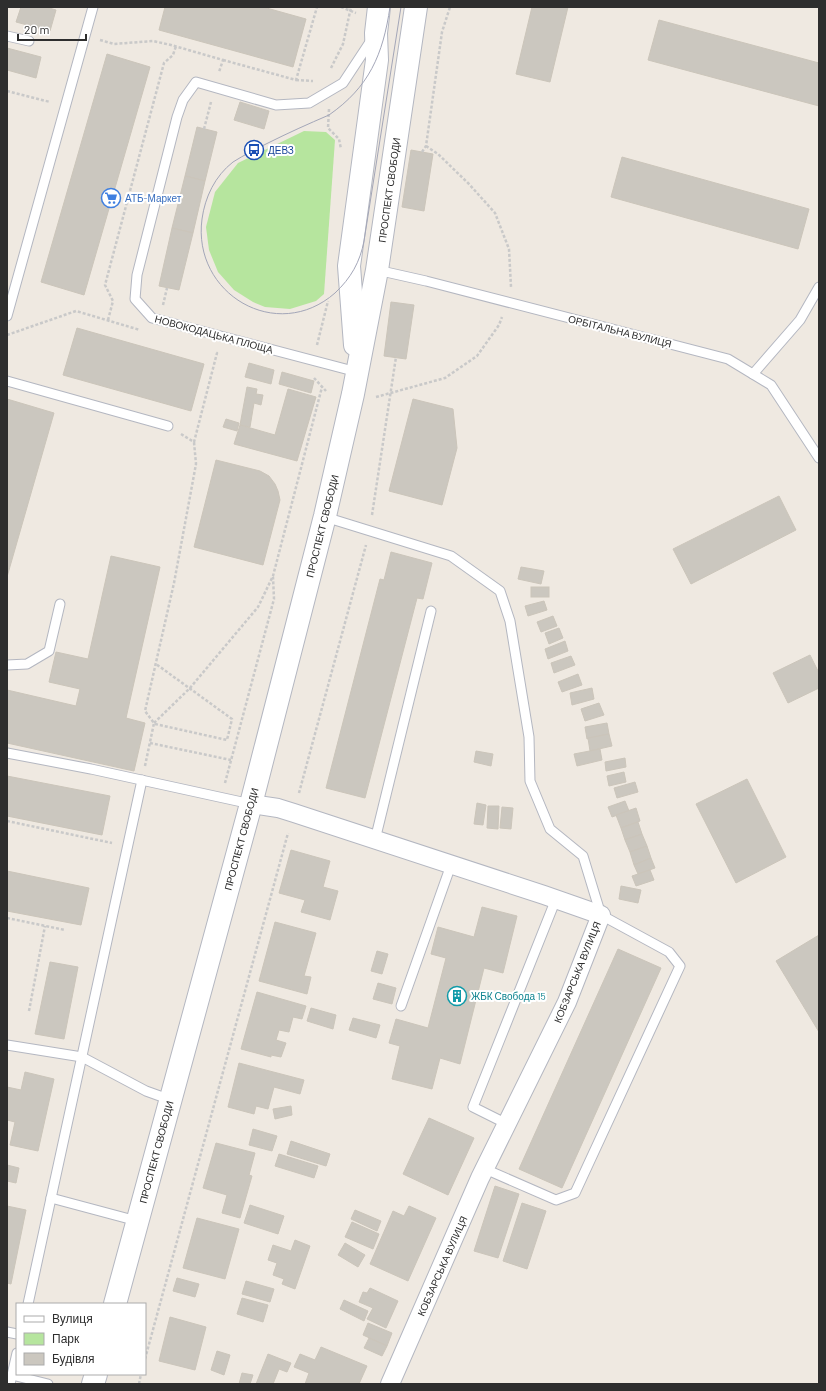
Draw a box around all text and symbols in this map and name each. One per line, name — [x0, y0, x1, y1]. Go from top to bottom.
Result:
scale bar — [18, 16, 86, 42]
text: 20 m — [24, 22, 50, 36]
street label: ПРОСПЕКТ СВОБОДИ — [376, 137, 402, 243]
bus stop icon: ДЕВЗ — [243, 139, 265, 161]
place label: ДЕВЗ — [268, 144, 294, 156]
supermarket icon: АТБ-Маркет — [100, 187, 122, 209]
place label: АТБ-Маркет — [125, 192, 182, 204]
street label: НОВОКОДАЦЬКА ПЛОЩА — [154, 312, 275, 356]
street label: ОРБІТАЛЬНА ВУЛИЦЯ — [567, 312, 673, 350]
street label: ПРОСПЕКТ СВОБОДИ — [303, 473, 341, 579]
street label: ПРОСПЕКТ СВОБОДИ — [222, 786, 260, 892]
street label: КОБЗАРСЬКА ВУЛИЦЯ — [551, 920, 603, 1024]
building icon: ЖБК Свобода 15 — [446, 985, 468, 1007]
place label: ЖБК Свобода 15 — [471, 990, 546, 1002]
street label: ПРОСПЕКТ СВОБОДИ — [137, 1099, 175, 1205]
street label: КОБЗАРСЬКА ВУЛИЦЯ — [415, 1214, 469, 1318]
legend — [16, 1303, 146, 1375]
text: Вулиця — [52, 1311, 93, 1326]
text: Парк — [52, 1331, 80, 1346]
text: Будівля — [52, 1351, 94, 1366]

